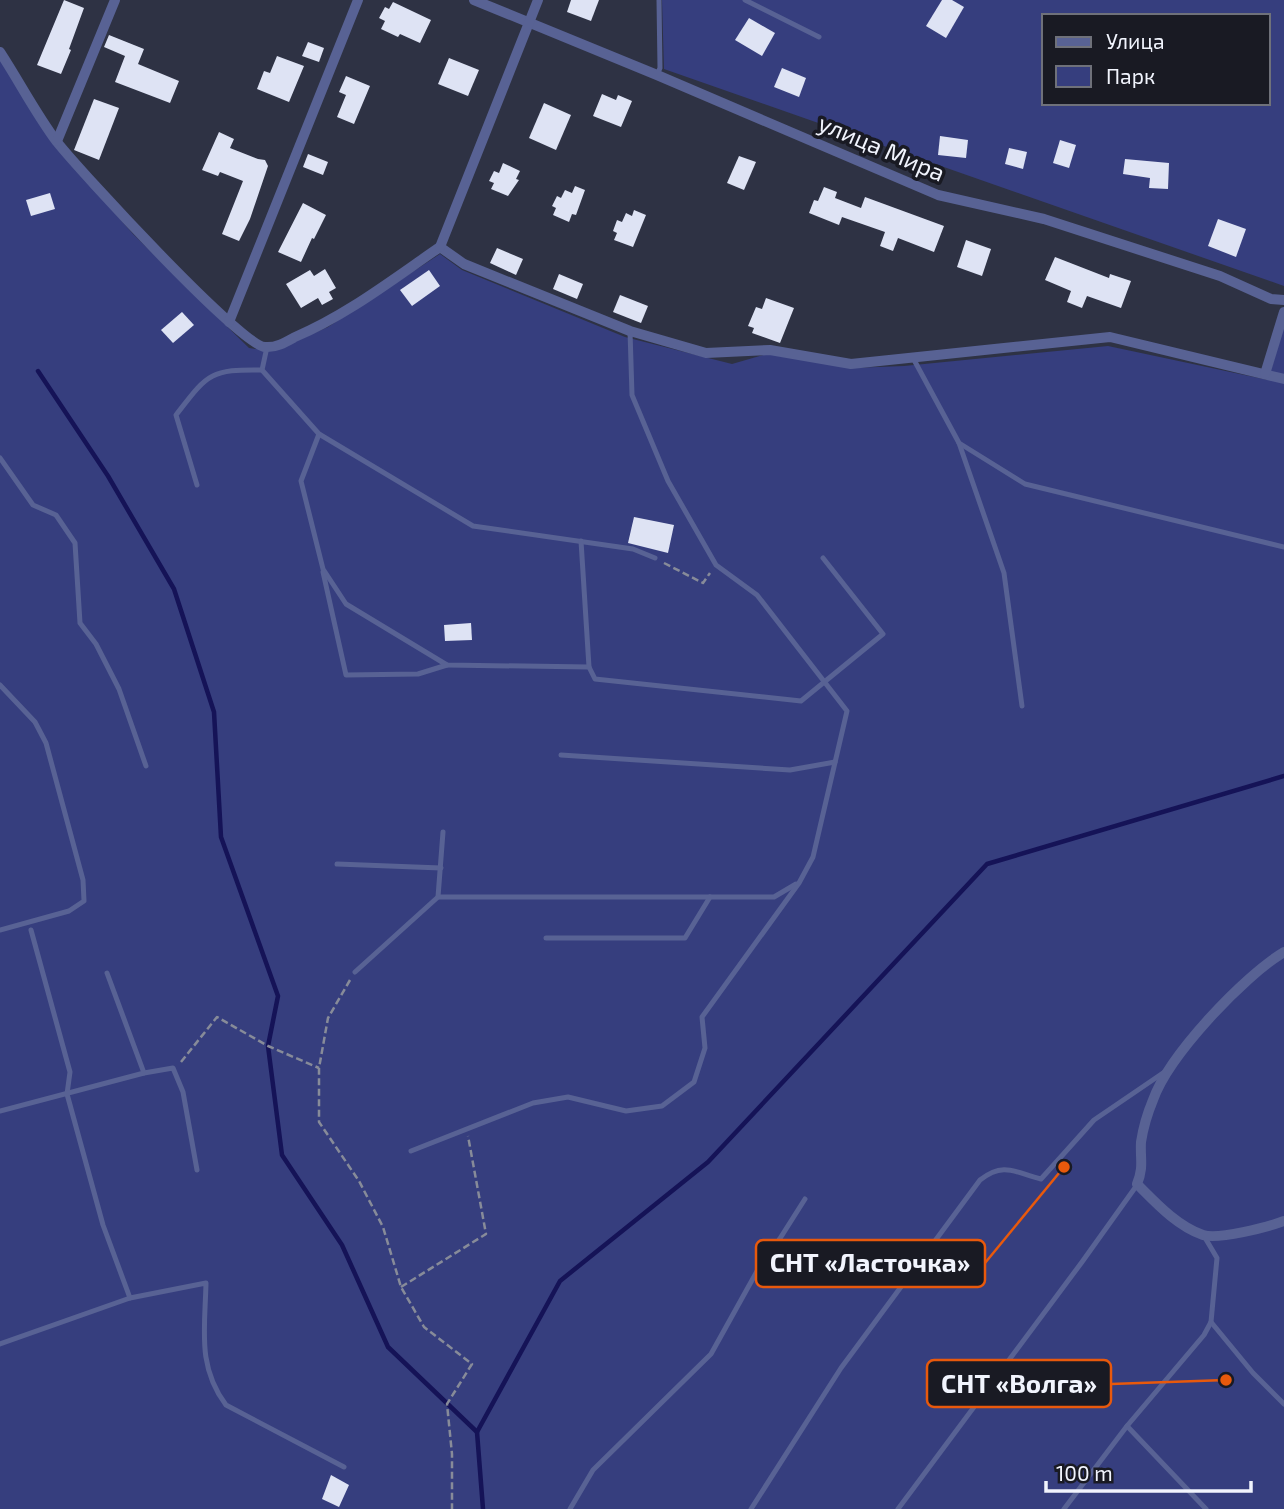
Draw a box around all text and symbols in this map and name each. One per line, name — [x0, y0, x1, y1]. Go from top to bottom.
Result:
legend — [1042, 14, 1270, 105]
text: Улица — [1106, 28, 1165, 53]
text: Парк — [1106, 63, 1155, 88]
street label: улица Мира — [814, 107, 950, 188]
callout: СНТ «Ласточка» — [756, 1240, 985, 1287]
text: СНТ «Ласточка» — [770, 1246, 970, 1277]
callout: СНТ «Волга» — [927, 1360, 1111, 1407]
text: СНТ «Волга» — [941, 1367, 1097, 1398]
scale bar — [1046, 1450, 1251, 1494]
text: 100 m — [1056, 1460, 1113, 1485]

